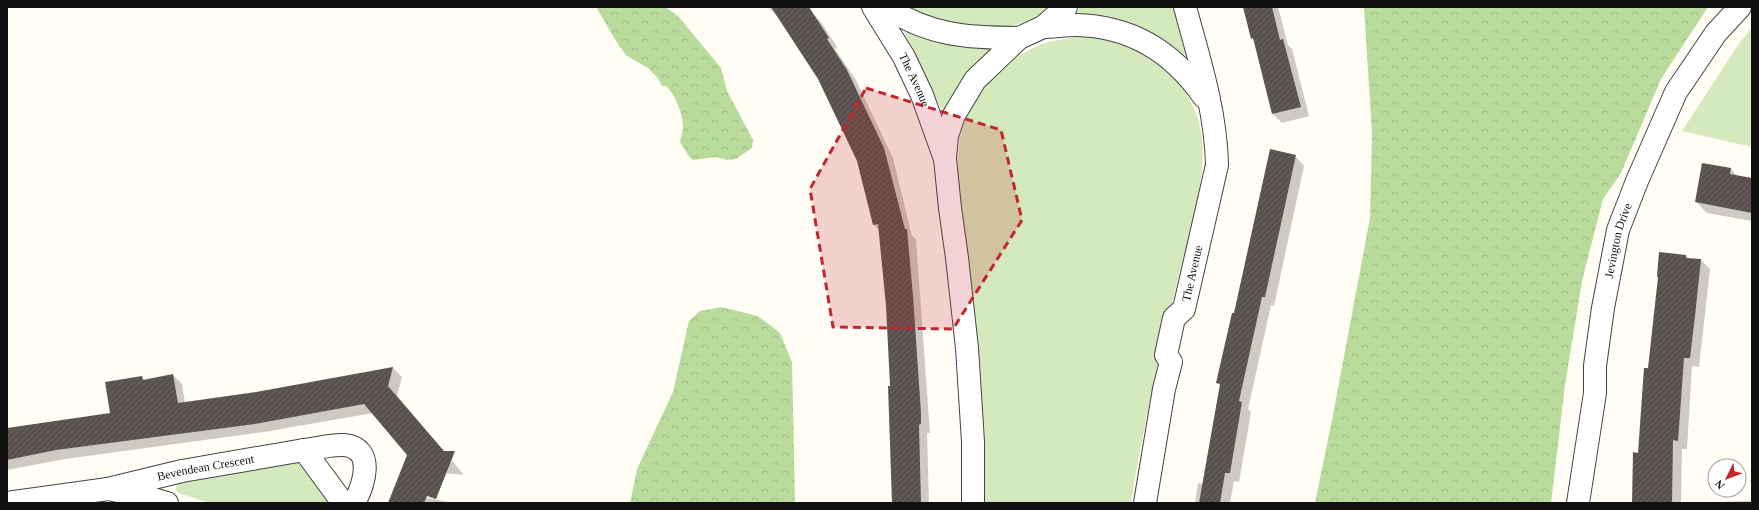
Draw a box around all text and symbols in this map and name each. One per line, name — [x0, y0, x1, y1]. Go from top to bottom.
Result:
street label: The Avenue — [896, 51, 933, 109]
street label: Jevington Drive — [1602, 201, 1635, 279]
street label: The Avenue — [1179, 244, 1205, 303]
street label: Bevendean Crescent — [156, 452, 256, 484]
north arrow — [1707, 458, 1747, 498]
text: N — [1712, 478, 1727, 492]

